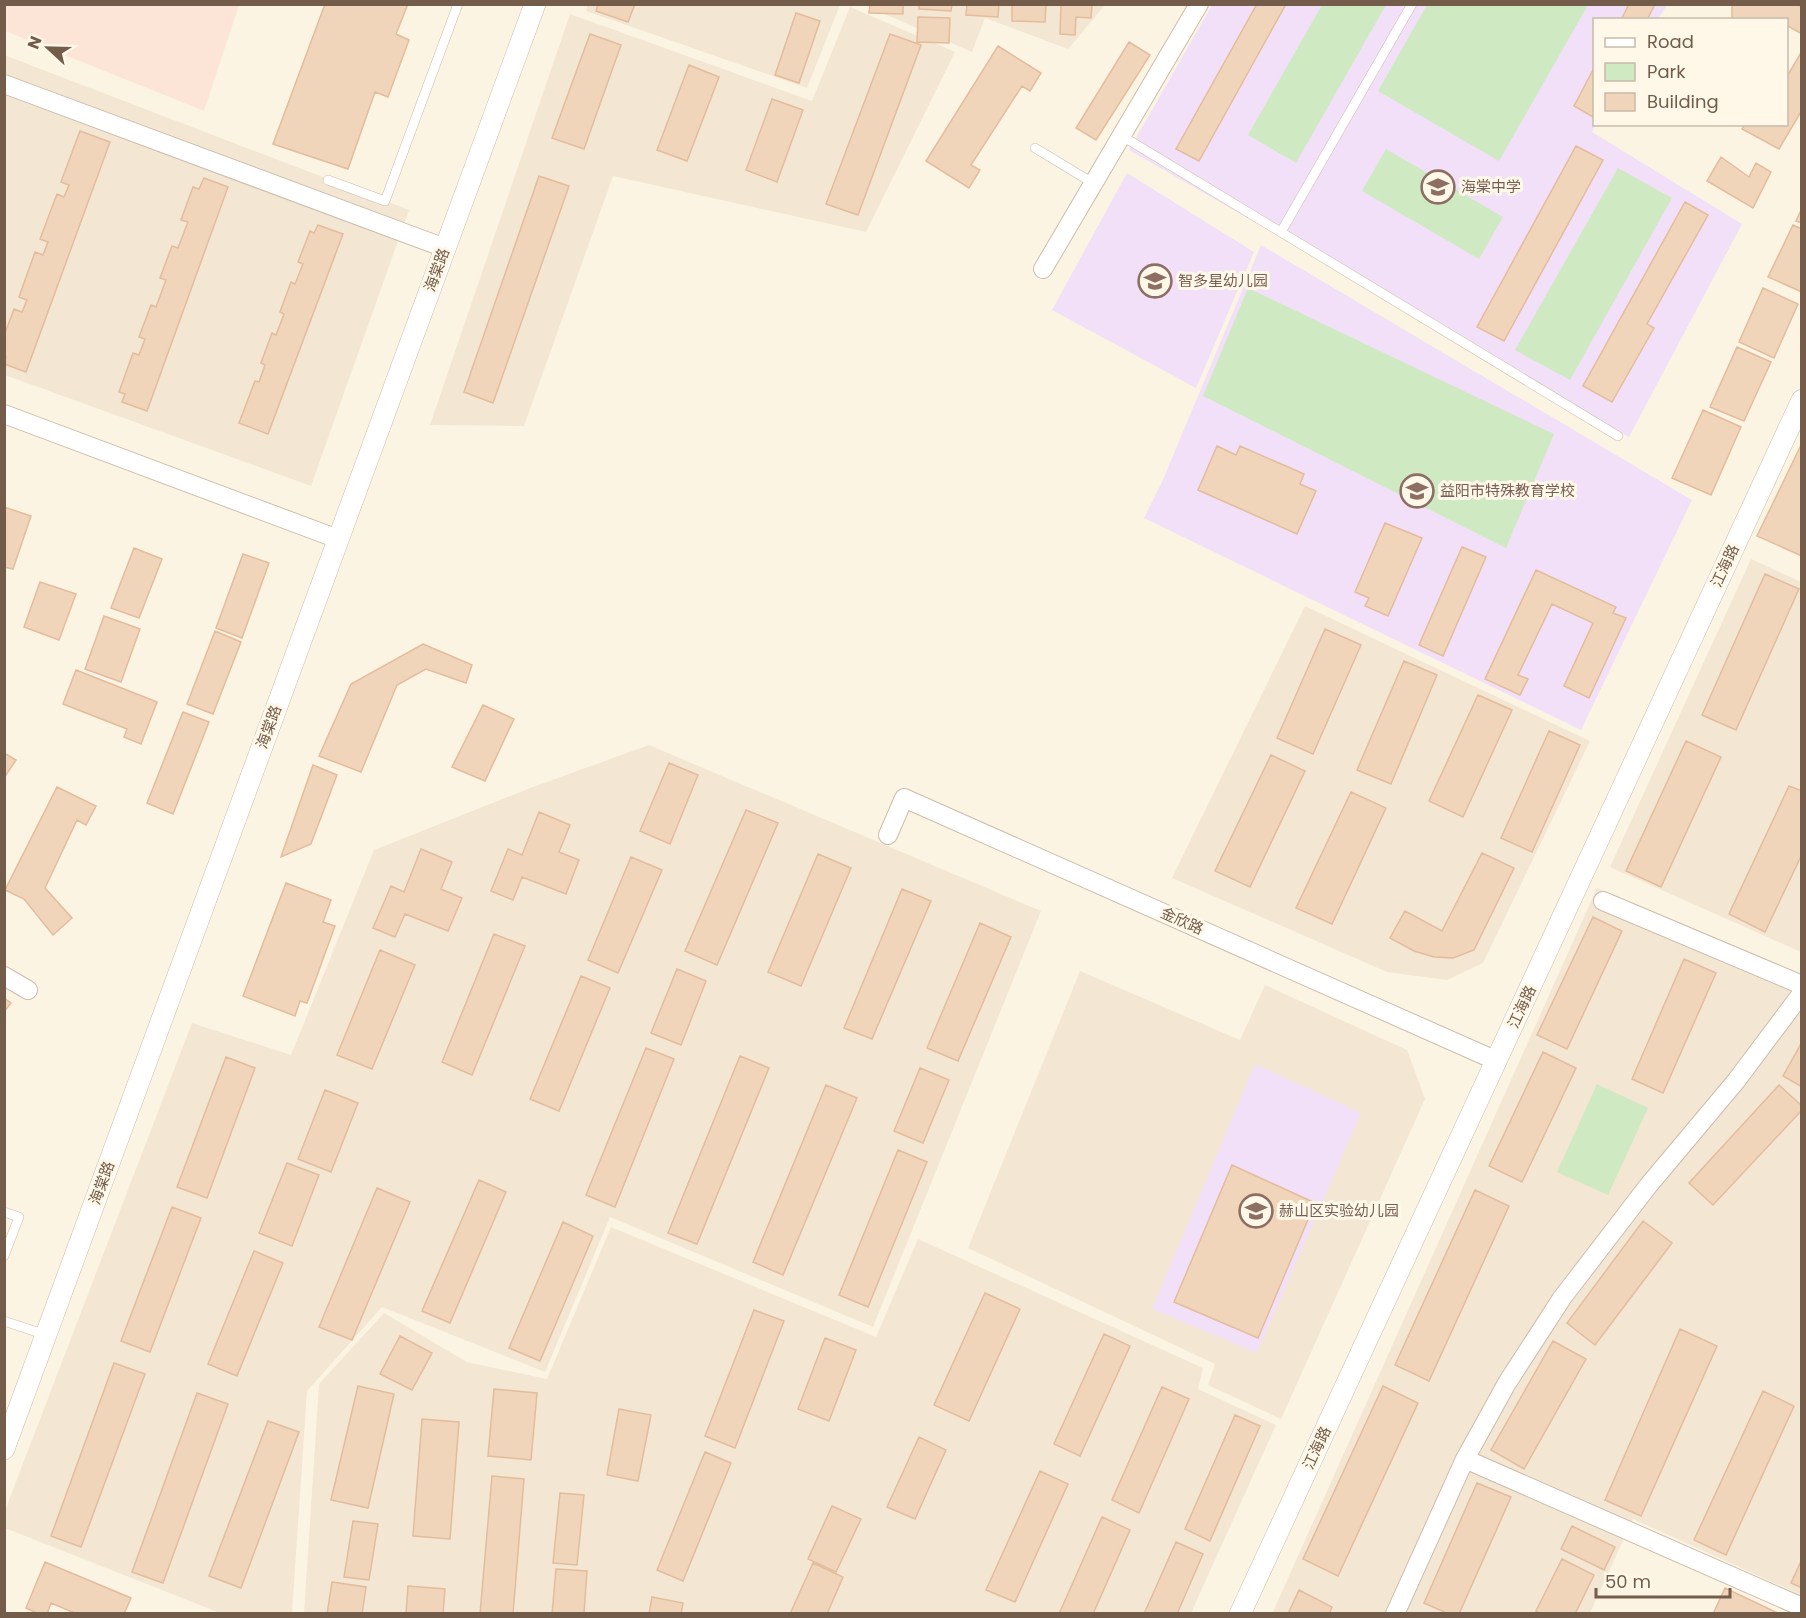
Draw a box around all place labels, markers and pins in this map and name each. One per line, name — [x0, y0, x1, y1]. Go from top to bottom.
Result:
school or university icon: 海棠中学 — [1420, 169, 1456, 205]
place label: 海棠中学 — [1461, 176, 1521, 197]
school or university icon: 智多星幼儿园 — [1137, 263, 1173, 299]
place label: 智多星幼儿园 — [1178, 270, 1268, 291]
school or university icon: 益阳市特殊教育学校 — [1399, 473, 1435, 509]
place label: 益阳市特殊教育学校 — [1440, 480, 1575, 501]
school or university icon: 赫山区实验幼儿园 — [1238, 1193, 1274, 1229]
place label: 赫山区实验幼儿园 — [1279, 1200, 1399, 1221]

